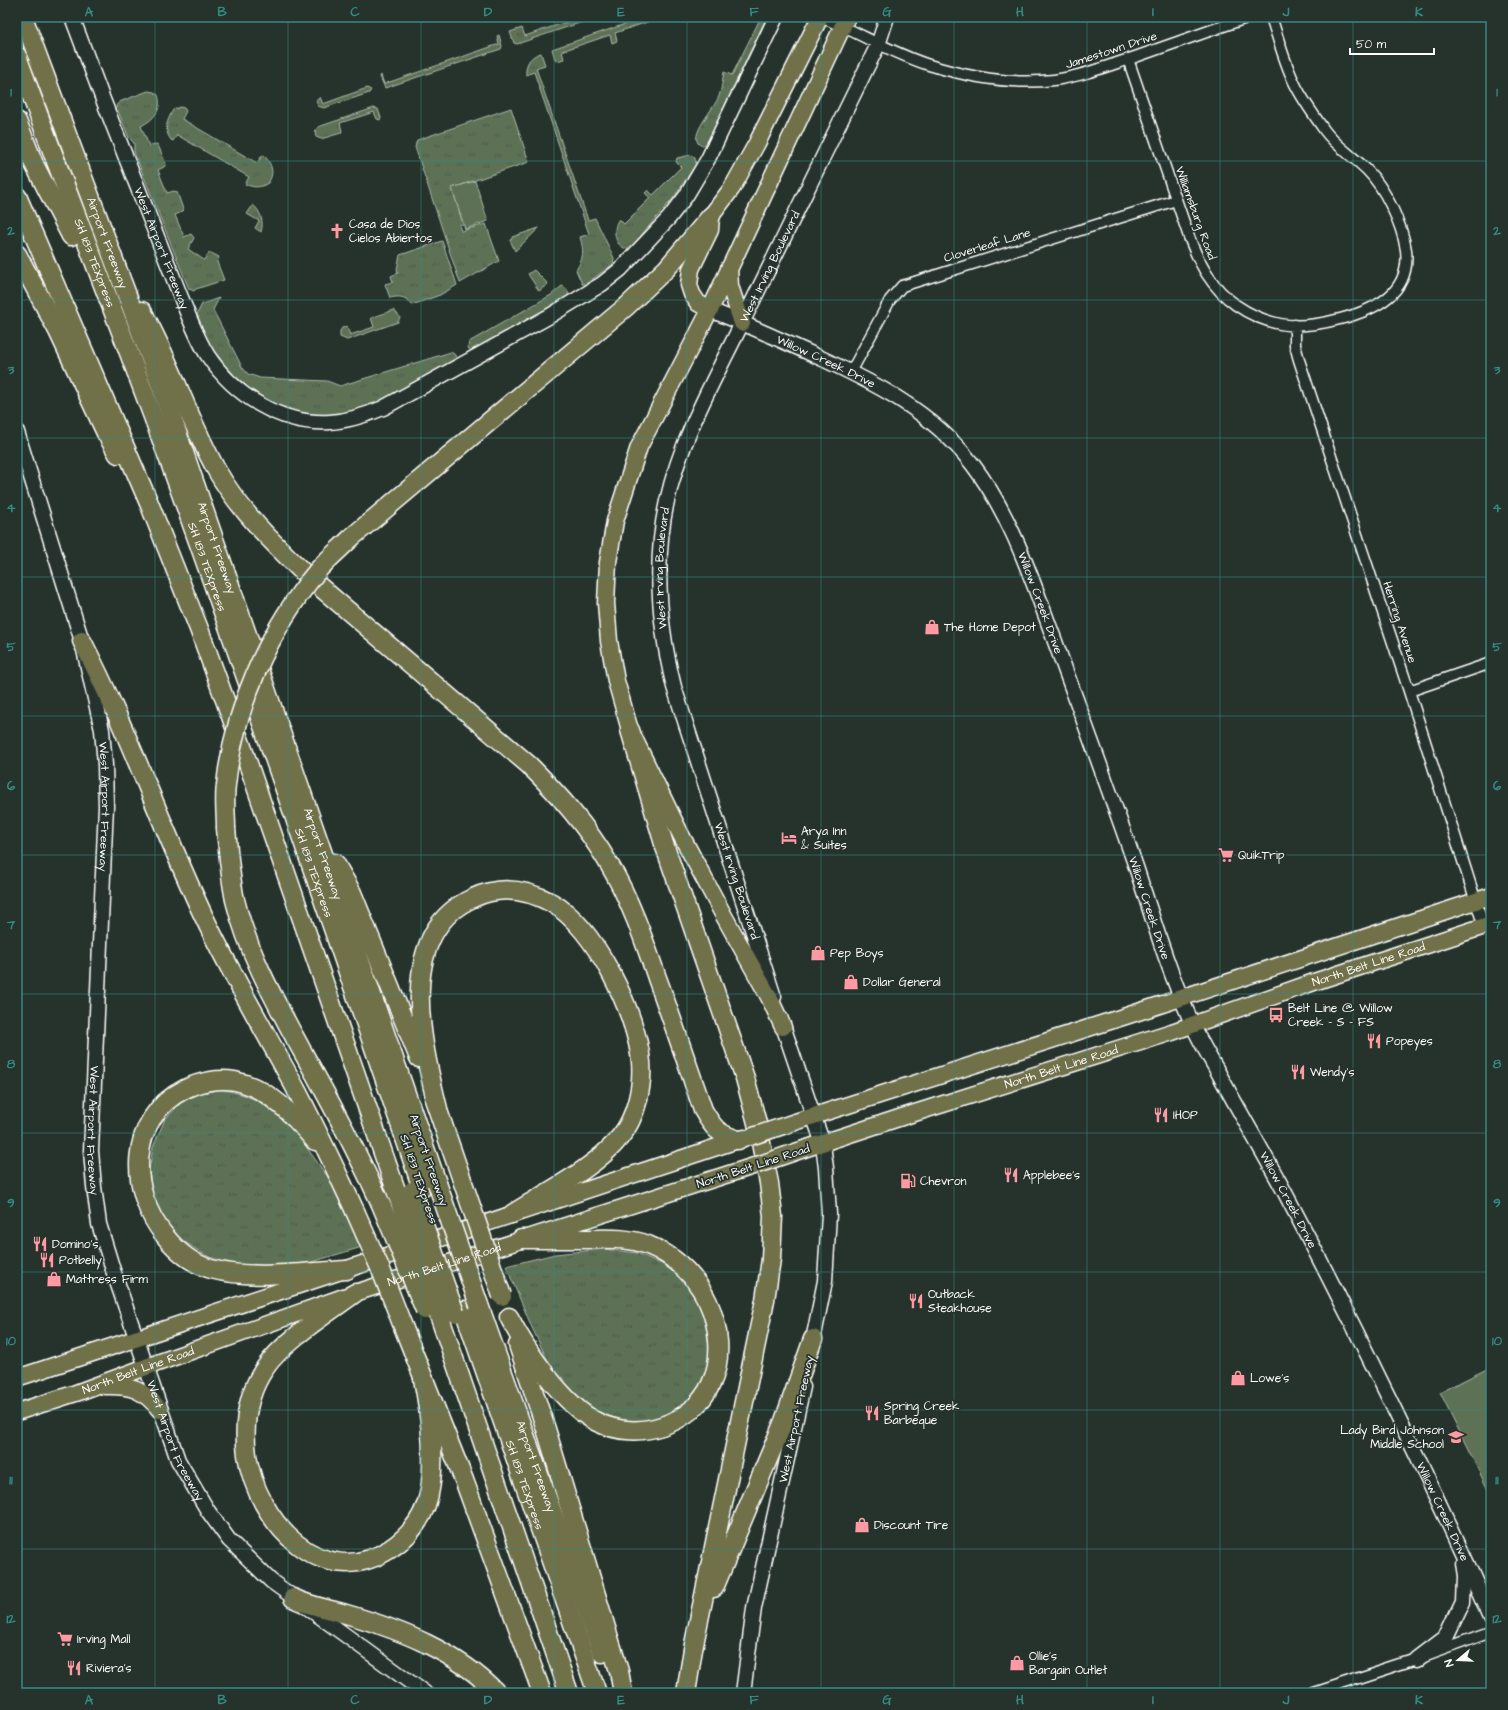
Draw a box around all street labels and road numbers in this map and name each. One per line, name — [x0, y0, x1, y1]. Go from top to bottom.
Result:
street label: Jamestown Drive — [1063, 28, 1160, 73]
street label: Williamsburg Road — [1170, 164, 1220, 263]
street label: West Airport Freeway — [129, 185, 193, 313]
street label: Airport Freeway — [82, 195, 132, 292]
street label: West Irving Boulevard — [736, 208, 804, 325]
street label: SH 183 TEXpress — [69, 216, 119, 310]
street label: Cloverleaf Lane — [942, 224, 1033, 267]
street label: Willow Creek Drive — [774, 331, 879, 393]
street label: Airport Freeway — [193, 500, 240, 597]
street label: West Irving Boulevard — [651, 506, 674, 630]
street label: SH 183 TEXpress — [183, 520, 230, 614]
street label: Willow Creek Drive — [1013, 550, 1067, 657]
street label: Herring Avenue — [1377, 579, 1421, 666]
street label: West Airport Freeway — [93, 741, 114, 872]
street label: Airport Freeway — [299, 806, 346, 903]
street label: West Irving Boulevard — [709, 821, 763, 942]
street label: SH 183 TEXpress — [290, 826, 337, 920]
street label: Willow Creek Drive — [1124, 854, 1174, 963]
street label: North Belt Line Road — [1310, 938, 1427, 991]
street label: North Belt Line Road — [1002, 1042, 1120, 1093]
street label: West Airport Freeway — [82, 1065, 103, 1197]
street label: Airport Freeway — [404, 1112, 452, 1209]
street label: SH 183 TEXpress — [395, 1132, 442, 1226]
street label: North Belt Line Road — [694, 1140, 812, 1193]
street label: Willow Creek Drive — [1255, 1149, 1321, 1252]
street label: North Belt Line Road — [385, 1239, 503, 1291]
street label: North Belt Line Road — [80, 1343, 197, 1399]
street label: West Airport Freeway — [775, 1354, 819, 1484]
street label: West Airport Freeway — [142, 1378, 208, 1505]
street label: Airport Freeway — [511, 1418, 560, 1515]
street label: SH 183 TEXpress — [501, 1438, 548, 1532]
street label: Willow Creek Drive — [1412, 1459, 1473, 1564]

